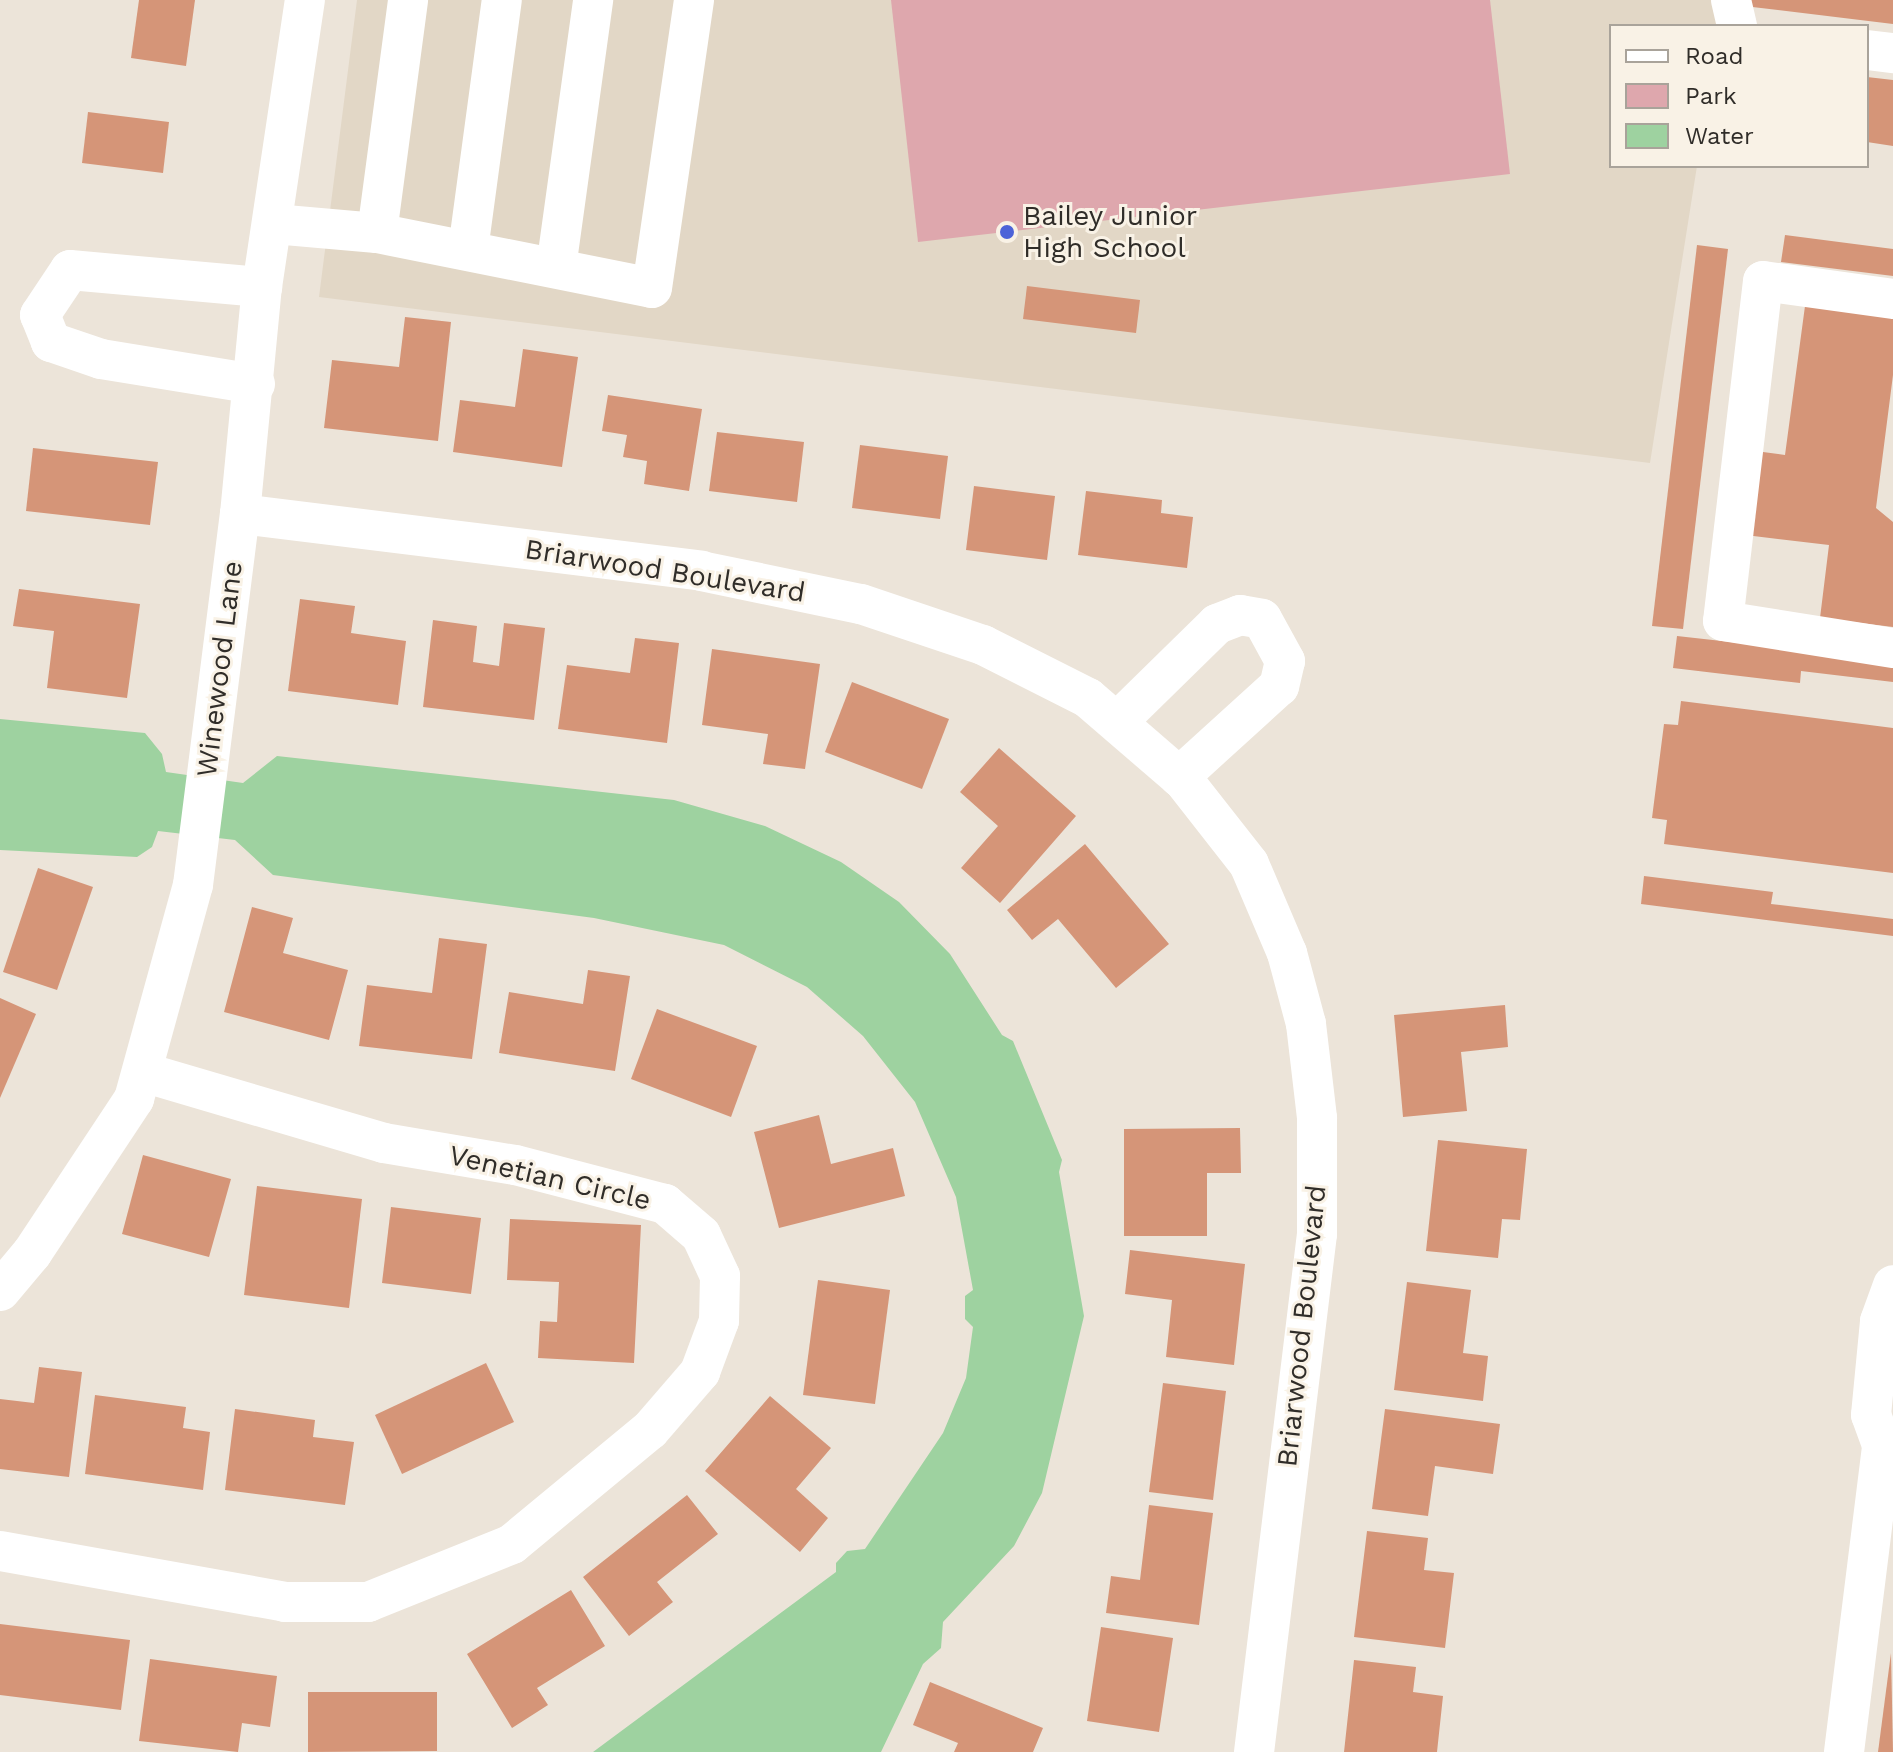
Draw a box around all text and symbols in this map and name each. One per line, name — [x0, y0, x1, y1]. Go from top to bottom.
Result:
legend — [1609, 24, 1869, 168]
text: Road — [1685, 42, 1744, 70]
text: Park — [1685, 82, 1737, 110]
text: Water — [1685, 122, 1754, 150]
place label: Bailey Junior High School — [1023, 199, 1199, 265]
marker: Bailey Junior High School — [998, 223, 1016, 241]
street label: Briarwood Boulevard — [522, 532, 808, 610]
street label: Winewood Lane — [190, 559, 250, 779]
street label: Venetian Circle — [446, 1138, 654, 1218]
street label: Briarwood Boulevard — [1270, 1183, 1334, 1469]

